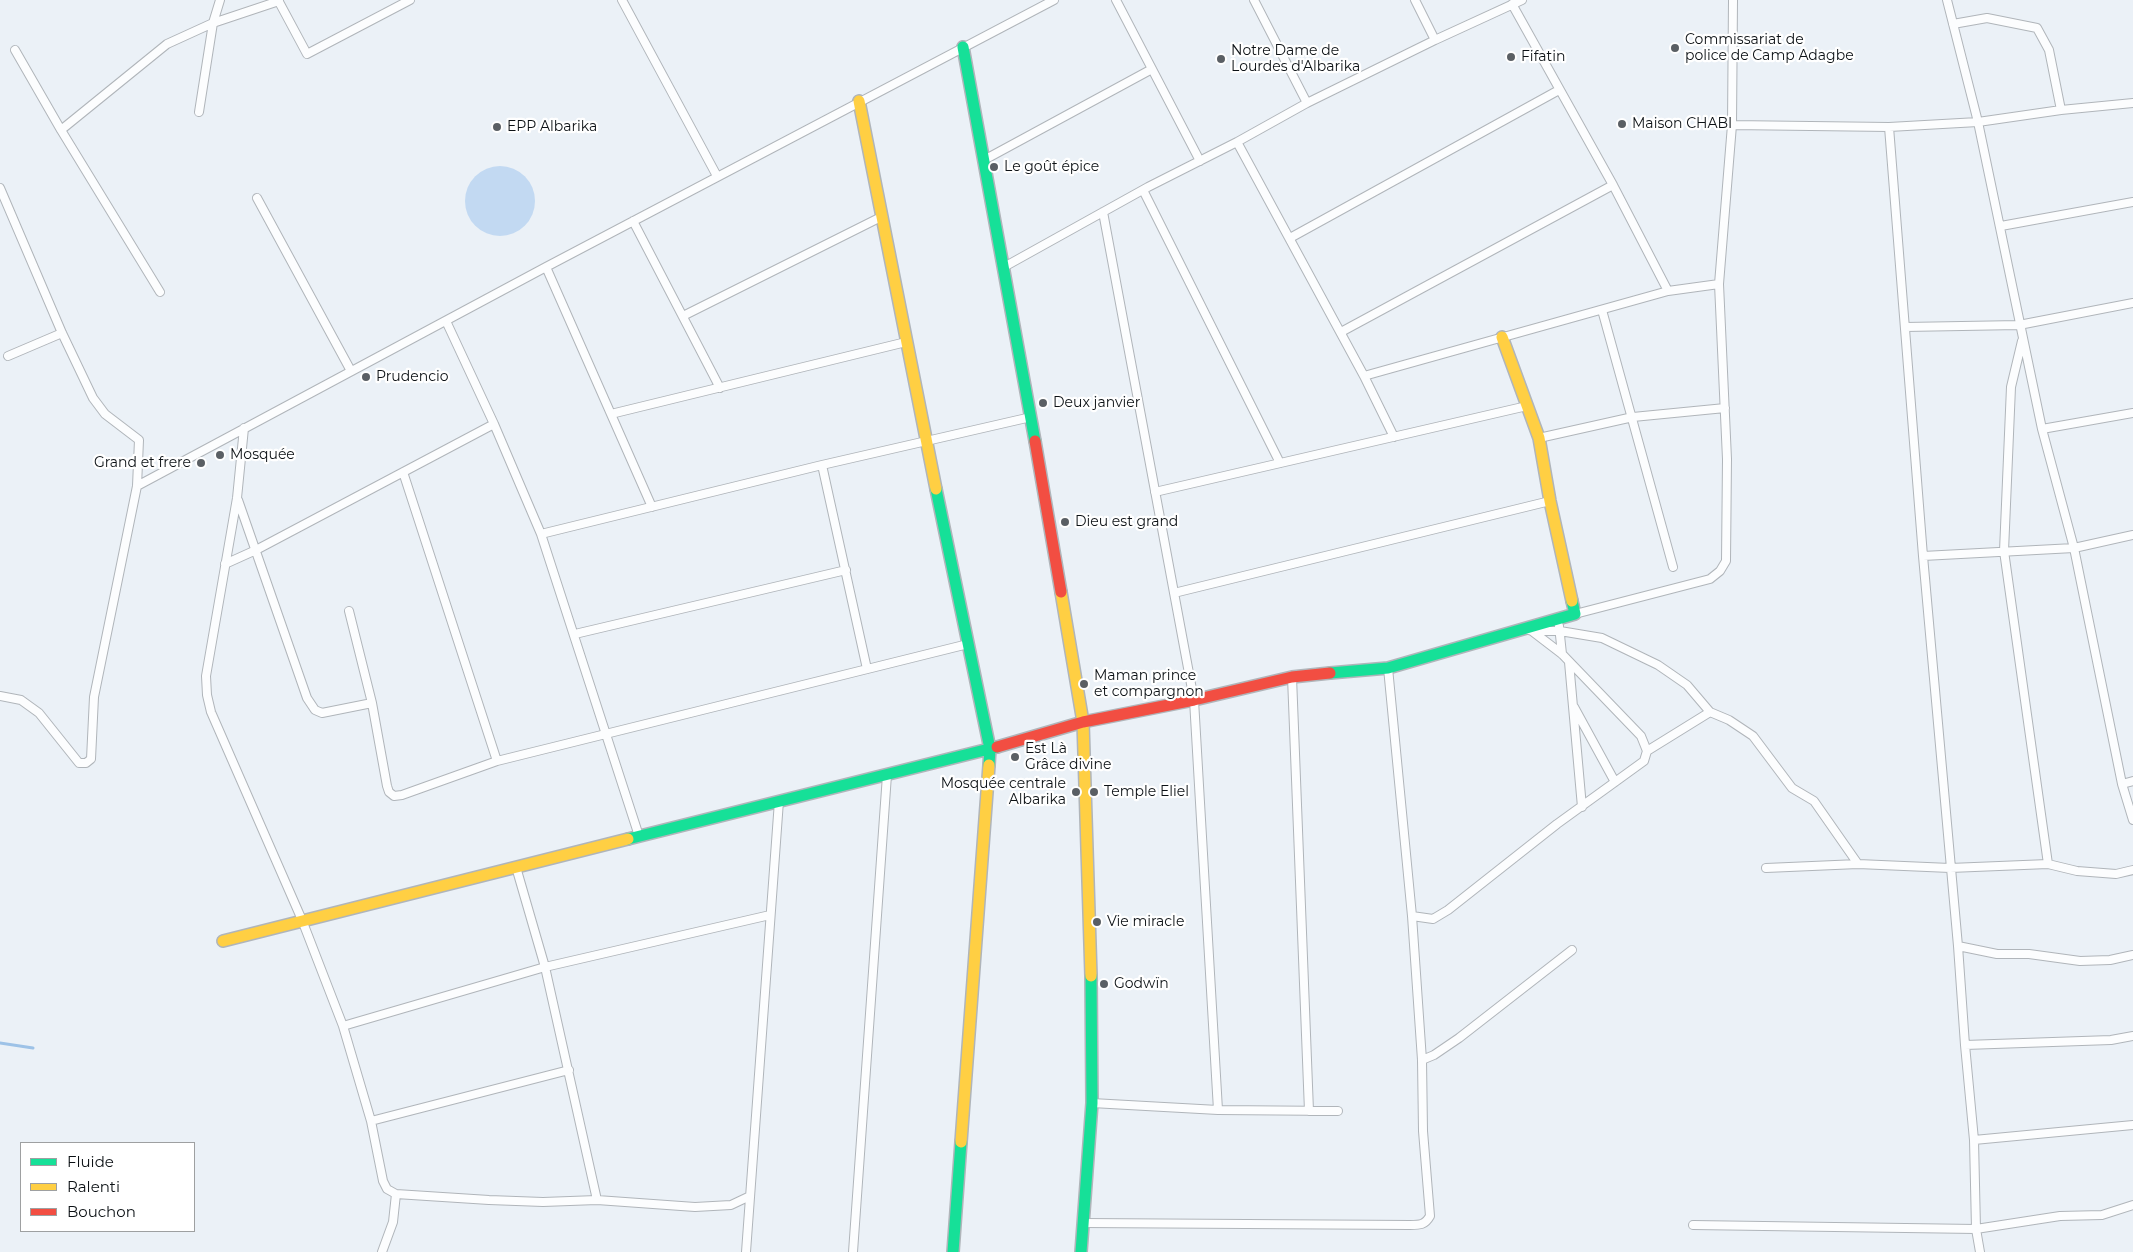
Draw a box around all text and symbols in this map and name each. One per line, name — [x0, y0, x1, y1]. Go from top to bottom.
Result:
place label: Commissariat de police de Camp Adagbe — [1685, 32, 1854, 64]
marker: Commissariat de police de Camp Adagbe — [1669, 42, 1681, 54]
place label: Notre Dame de Lourdes d'Albarika — [1231, 43, 1360, 75]
place label: Fifatin — [1521, 49, 1565, 65]
marker: Fifatin — [1505, 51, 1517, 63]
marker: Notre Dame de Lourdes d'Albarika — [1215, 53, 1227, 65]
place label: Maison CHABI — [1632, 116, 1732, 132]
marker: Maison CHABI — [1616, 118, 1628, 130]
place label: EPP Albarika — [507, 119, 597, 135]
marker: EPP Albarika — [491, 121, 503, 133]
place label: Le goût épice — [1004, 159, 1099, 175]
marker: Le goût épice — [988, 161, 1000, 173]
place label: Prudencio — [376, 369, 448, 385]
marker: Prudencio — [360, 371, 372, 383]
place label: Deux janvier — [1053, 395, 1140, 411]
marker: Deux janvier — [1037, 397, 1049, 409]
place label: Mosquée — [230, 447, 295, 463]
marker: Mosquée — [214, 449, 226, 461]
place label: Grand et frere — [94, 455, 191, 471]
marker: Grand et frere — [195, 457, 207, 469]
place label: Dieu est grand — [1075, 514, 1178, 530]
marker: Dieu est grand — [1059, 516, 1071, 528]
place label: Maman prince et compargnon — [1094, 668, 1204, 700]
marker: Maman prince et compargnon — [1078, 678, 1090, 690]
place label: Est Là Grâce divine — [1025, 741, 1112, 774]
marker: Est Là Grâce divine — [1009, 751, 1021, 763]
place label: Mosquée centrale Albarika — [941, 776, 1066, 809]
place label: Temple Eliel — [1104, 784, 1189, 800]
marker: Mosquée centrale Albarika — [1070, 786, 1082, 798]
marker: Temple Eliel — [1088, 786, 1100, 798]
place label: Vie miracle — [1107, 914, 1184, 930]
marker: Vie miracle — [1091, 916, 1103, 928]
place label: Godwïn — [1114, 976, 1169, 992]
marker: Godwïn — [1098, 978, 1110, 990]
legend — [20, 1142, 195, 1232]
text: Fluide — [67, 1152, 114, 1171]
text: Ralenti — [67, 1177, 120, 1196]
text: Bouchon — [67, 1202, 136, 1221]

